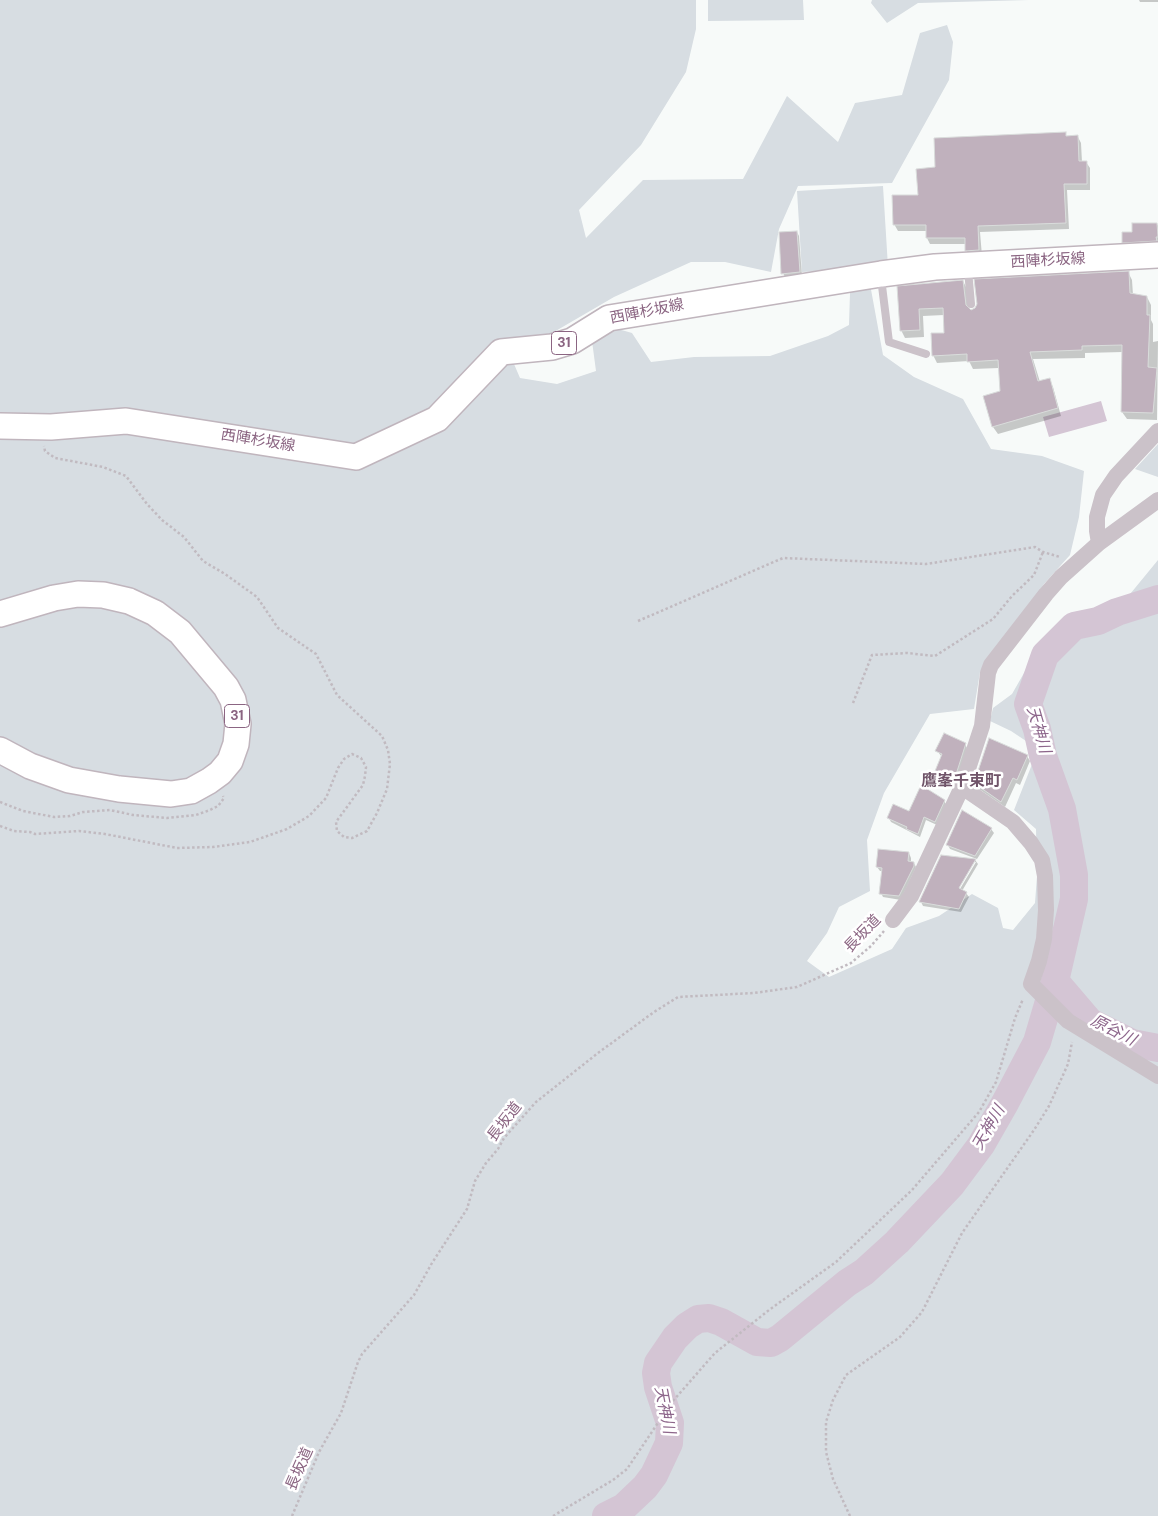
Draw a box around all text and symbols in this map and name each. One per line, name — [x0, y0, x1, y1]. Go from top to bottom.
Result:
street label: 西陣杉坂線 — [1010, 250, 1086, 272]
street label: 西陣杉坂線 — [608, 296, 686, 328]
road number: 31 — [552, 332, 576, 354]
street label: 西陣杉坂線 — [220, 426, 296, 456]
road number: 31 — [224, 704, 250, 728]
water label: 天神川 — [1022, 704, 1054, 756]
district label: 鷹峯千束町 — [921, 772, 1001, 792]
street label: 長坂道 — [841, 912, 885, 956]
water label: 原谷川 — [1087, 1012, 1139, 1050]
street label: 長坂道 — [484, 1099, 526, 1145]
water label: 天神川 — [969, 1102, 1009, 1154]
water label: 天神川 — [650, 1385, 678, 1435]
street label: 長坂道 — [283, 1445, 317, 1493]

